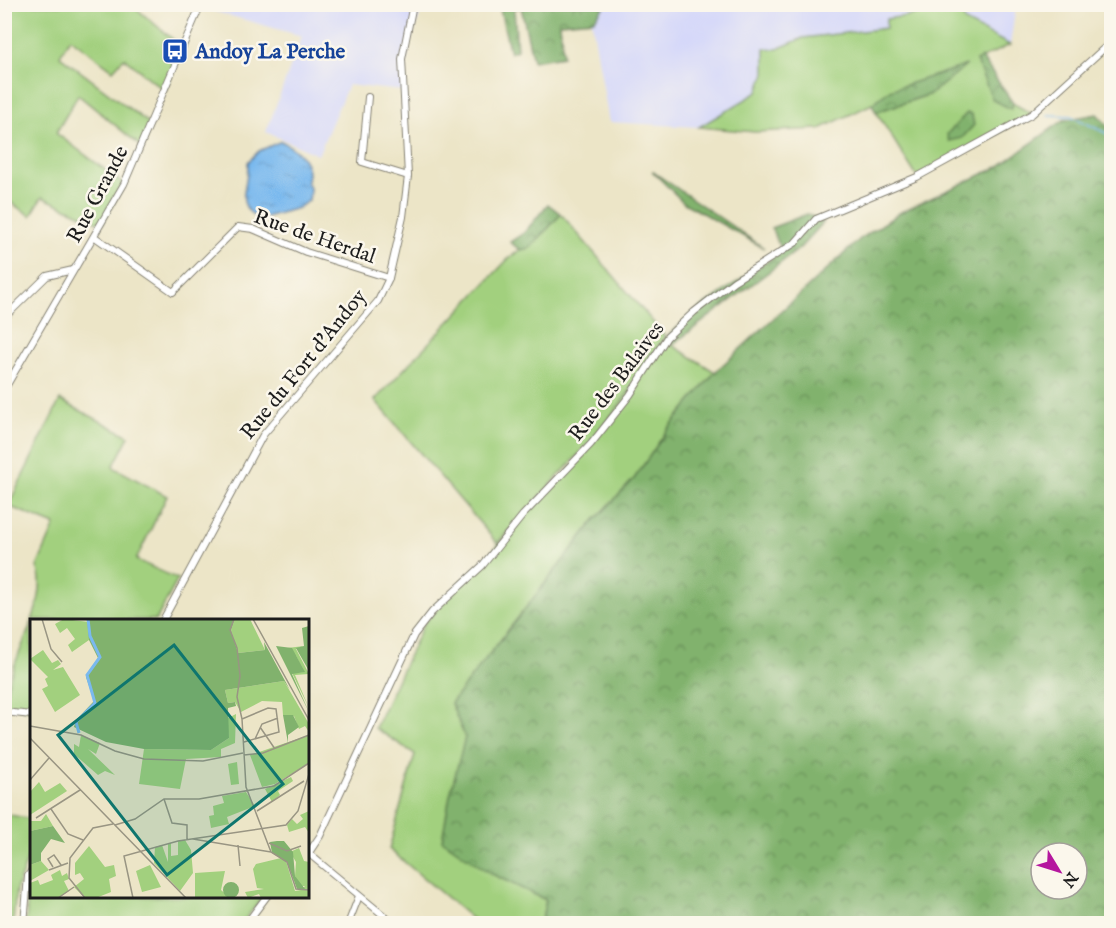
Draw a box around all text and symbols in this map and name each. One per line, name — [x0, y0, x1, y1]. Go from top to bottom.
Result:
bus stop icon: Andoy La Perche — [160, 36, 190, 66]
place label: Andoy La Perche — [194, 39, 346, 66]
street label: Rue Grande — [61, 141, 135, 248]
street label: Rue de Herdal — [250, 204, 379, 271]
street label: Rue du Fort d'Andoy — [235, 284, 374, 446]
street label: Rue des Balaives — [563, 317, 671, 447]
inset map — [30, 619, 309, 898]
north arrow — [1029, 841, 1089, 901]
text: N — [1057, 867, 1082, 891]

